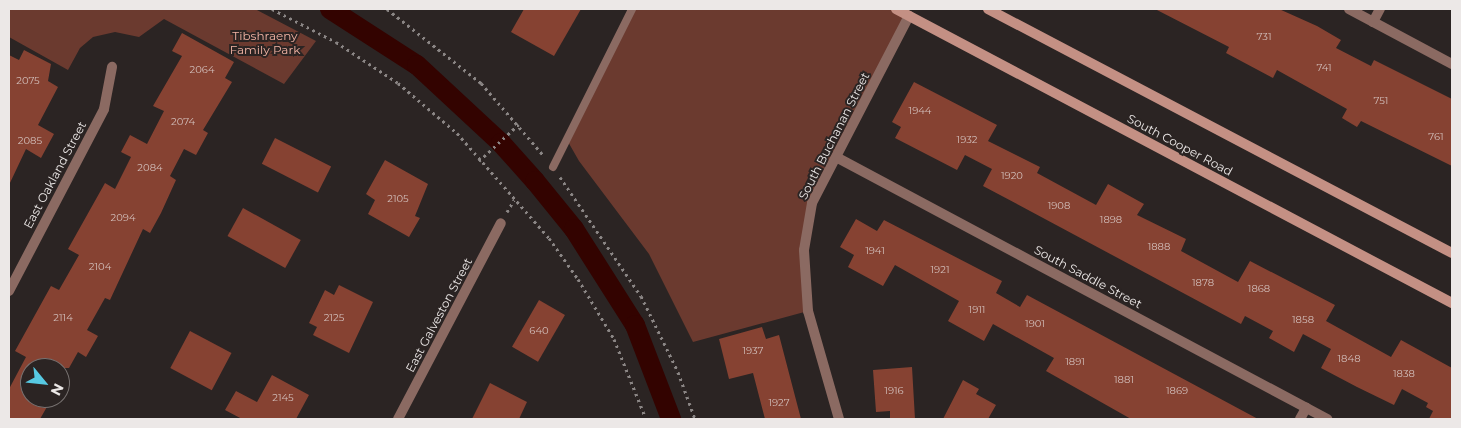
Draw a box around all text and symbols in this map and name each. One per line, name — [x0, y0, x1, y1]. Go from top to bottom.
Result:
park label: Tibshraeny Family Park — [230, 29, 300, 57]
house number: 731 — [1256, 31, 1272, 43]
house number: 741 — [1316, 62, 1332, 74]
house number: 2064 — [190, 64, 214, 76]
street label: South Buchanan Street — [796, 70, 872, 202]
house number: 2075 — [16, 75, 40, 87]
house number: 751 — [1374, 95, 1388, 107]
house number: 1944 — [909, 105, 931, 117]
street label: South Cooper Road — [1125, 111, 1235, 179]
house number: 2074 — [171, 116, 195, 128]
street label: East Oakland Street — [21, 119, 89, 231]
house number: 761 — [1428, 131, 1444, 143]
house number: 1932 — [957, 134, 977, 146]
house number: 2085 — [18, 135, 42, 147]
house number: 2084 — [137, 162, 163, 174]
house number: 1920 — [1001, 170, 1023, 182]
house number: 2105 — [387, 193, 409, 205]
house number: 1908 — [1048, 200, 1070, 212]
house number: 2094 — [111, 212, 135, 224]
house number: 1898 — [1100, 214, 1122, 226]
house number: 1888 — [1148, 241, 1170, 253]
street label: South Saddle Street — [1032, 243, 1144, 311]
house number: 1941 — [865, 245, 885, 257]
street label: East Galveston Street — [403, 255, 475, 375]
house number: 2104 — [89, 261, 111, 273]
house number: 1921 — [931, 264, 949, 276]
house number: 1878 — [1192, 277, 1214, 289]
house number: 1868 — [1248, 283, 1270, 295]
house number: 1911 — [969, 304, 985, 316]
house number: 2114 — [53, 312, 73, 324]
house number: 2125 — [324, 312, 344, 324]
house number: 1858 — [1292, 314, 1314, 326]
house number: 1901 — [1025, 318, 1045, 330]
house number: 640 — [529, 325, 549, 337]
house number: 1937 — [742, 345, 764, 357]
house number: 1848 — [1337, 353, 1361, 365]
house number: 1891 — [1065, 356, 1085, 368]
north arrow — [20, 358, 70, 408]
house number: 1838 — [1393, 368, 1415, 380]
house number: 1881 — [1114, 374, 1134, 386]
text: N — [47, 380, 68, 399]
house number: 1916 — [884, 385, 904, 397]
house number: 1869 — [1166, 385, 1188, 397]
house number: 2145 — [272, 392, 294, 404]
house number: 1927 — [768, 397, 790, 409]

